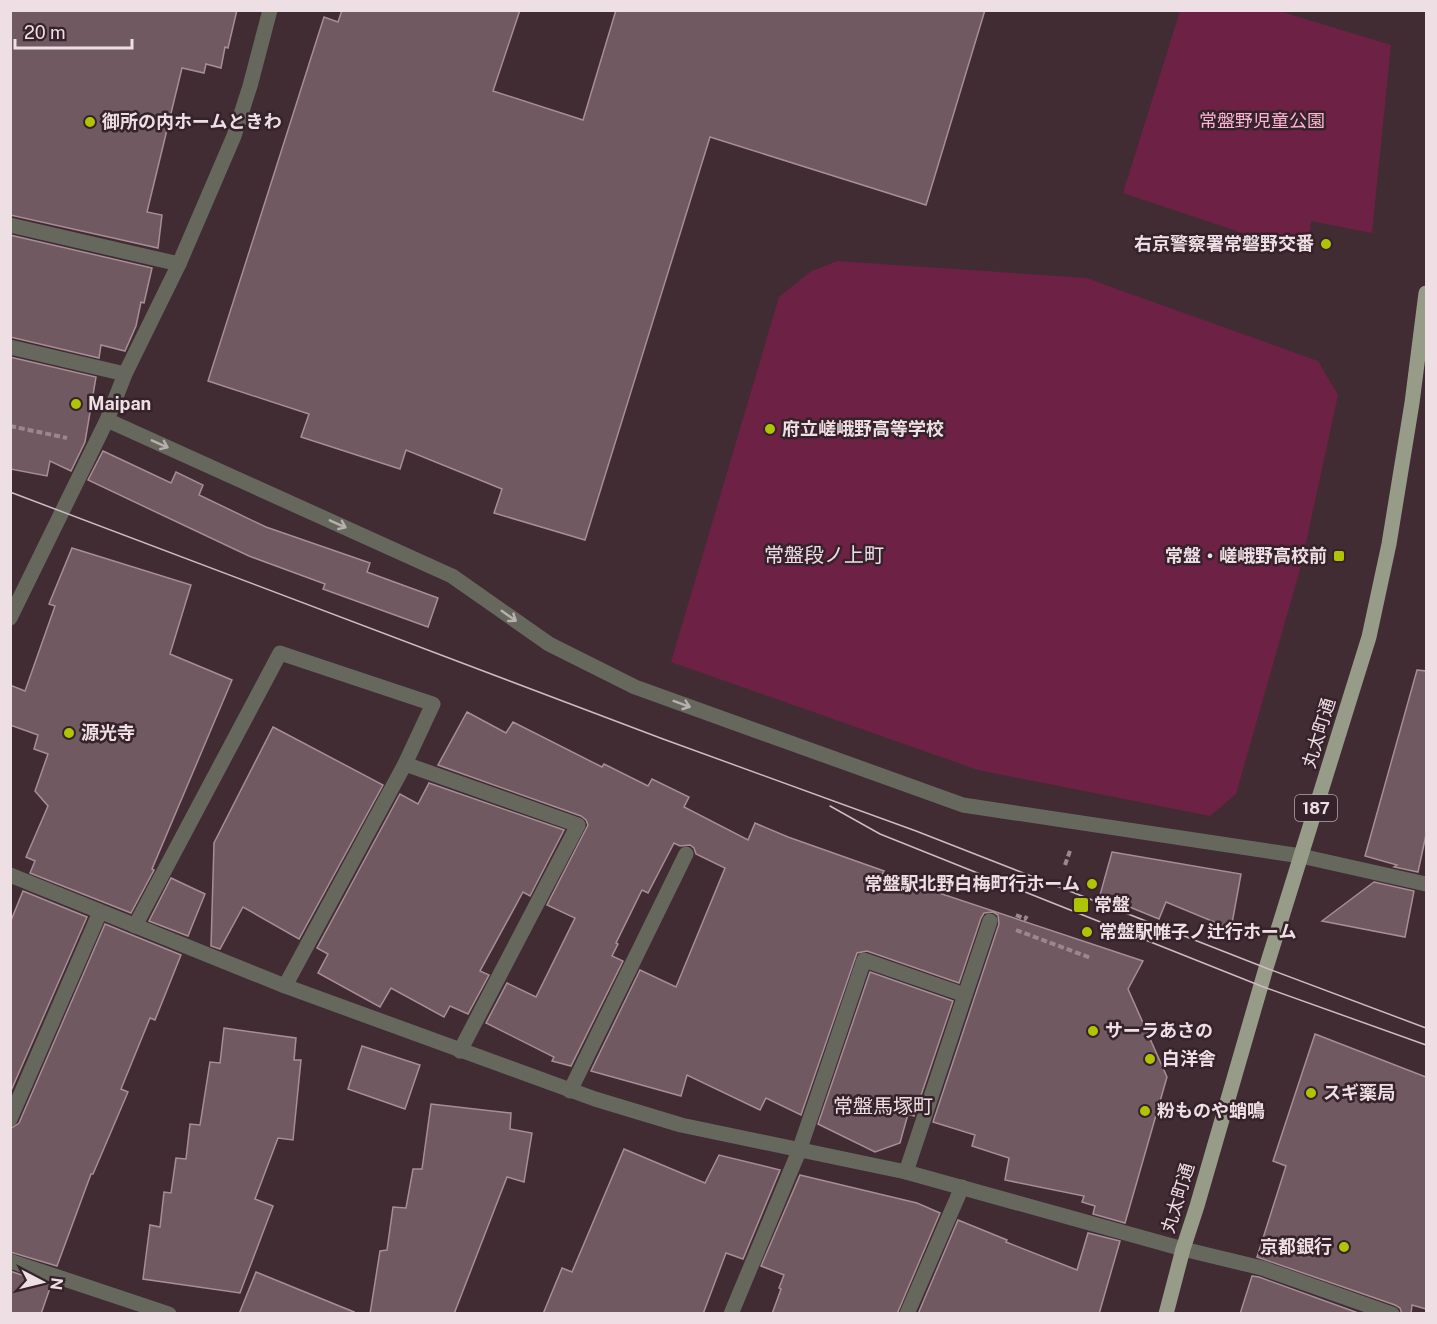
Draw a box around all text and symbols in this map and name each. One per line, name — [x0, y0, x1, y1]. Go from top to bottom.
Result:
scale bar — [15, 12, 132, 50]
text: 20 m — [24, 22, 66, 43]
park label: 常盤野児童公園 — [1199, 110, 1325, 131]
place label: 御所の内ホームときわ — [101, 111, 281, 132]
marker: 御所の内ホームときわ — [83, 115, 97, 129]
place label: 右京警察署常磐野交番 — [1134, 233, 1314, 254]
marker: 右京警察署常磐野交番 — [1319, 237, 1333, 251]
place label: Maipan — [88, 393, 151, 414]
marker: Maipan — [69, 397, 83, 411]
place label: 府立嵯峨野高等学校 — [782, 418, 944, 439]
marker: 府立嵯峨野高等学校 — [763, 422, 777, 436]
one-way arrow — [151, 438, 169, 450]
one-way arrow — [329, 520, 347, 531]
district label: 常盤段ノ上町 — [764, 543, 884, 567]
place label: 常盤・嵯峨野高校前 — [1165, 545, 1327, 566]
marker: 常盤・嵯峨野高校前 — [1332, 549, 1346, 563]
one-way arrow — [501, 610, 517, 622]
street label: 丸太町通 — [1298, 695, 1339, 770]
one-way arrow — [672, 699, 691, 710]
place label: 源光寺 — [81, 722, 135, 743]
marker: 源光寺 — [62, 726, 76, 740]
road number: 187 — [1295, 795, 1337, 821]
place label: 常盤駅北野白梅町行ホーム — [865, 873, 1080, 894]
marker: 常盤駅北野白梅町行ホーム — [1085, 877, 1099, 891]
place label: 常盤 — [1094, 894, 1130, 915]
marker: 常盤 — [1072, 896, 1090, 914]
place label: 常盤駅帷子ノ辻行ホーム — [1099, 921, 1296, 942]
marker: 常盤駅帷子ノ辻行ホーム — [1080, 925, 1094, 939]
place label: サーラあさの — [1105, 1020, 1213, 1041]
marker: サーラあさの — [1086, 1024, 1100, 1038]
place label: 白洋舎 — [1162, 1048, 1216, 1069]
marker: 白洋舎 — [1143, 1052, 1157, 1066]
place label: スギ薬局 — [1323, 1082, 1395, 1103]
marker: スギ薬局 — [1304, 1086, 1318, 1100]
district label: 常盤馬塚町 — [833, 1094, 933, 1118]
place label: 粉ものや蛸鳴 — [1157, 1100, 1265, 1121]
marker: 粉ものや蛸鳴 — [1138, 1104, 1152, 1118]
street label: 丸太町通 — [1157, 1160, 1198, 1235]
place label: 京都銀行 — [1260, 1236, 1332, 1257]
marker: 京都銀行 — [1337, 1240, 1351, 1254]
north arrow — [12, 1252, 72, 1312]
text: N — [46, 1276, 67, 1291]

